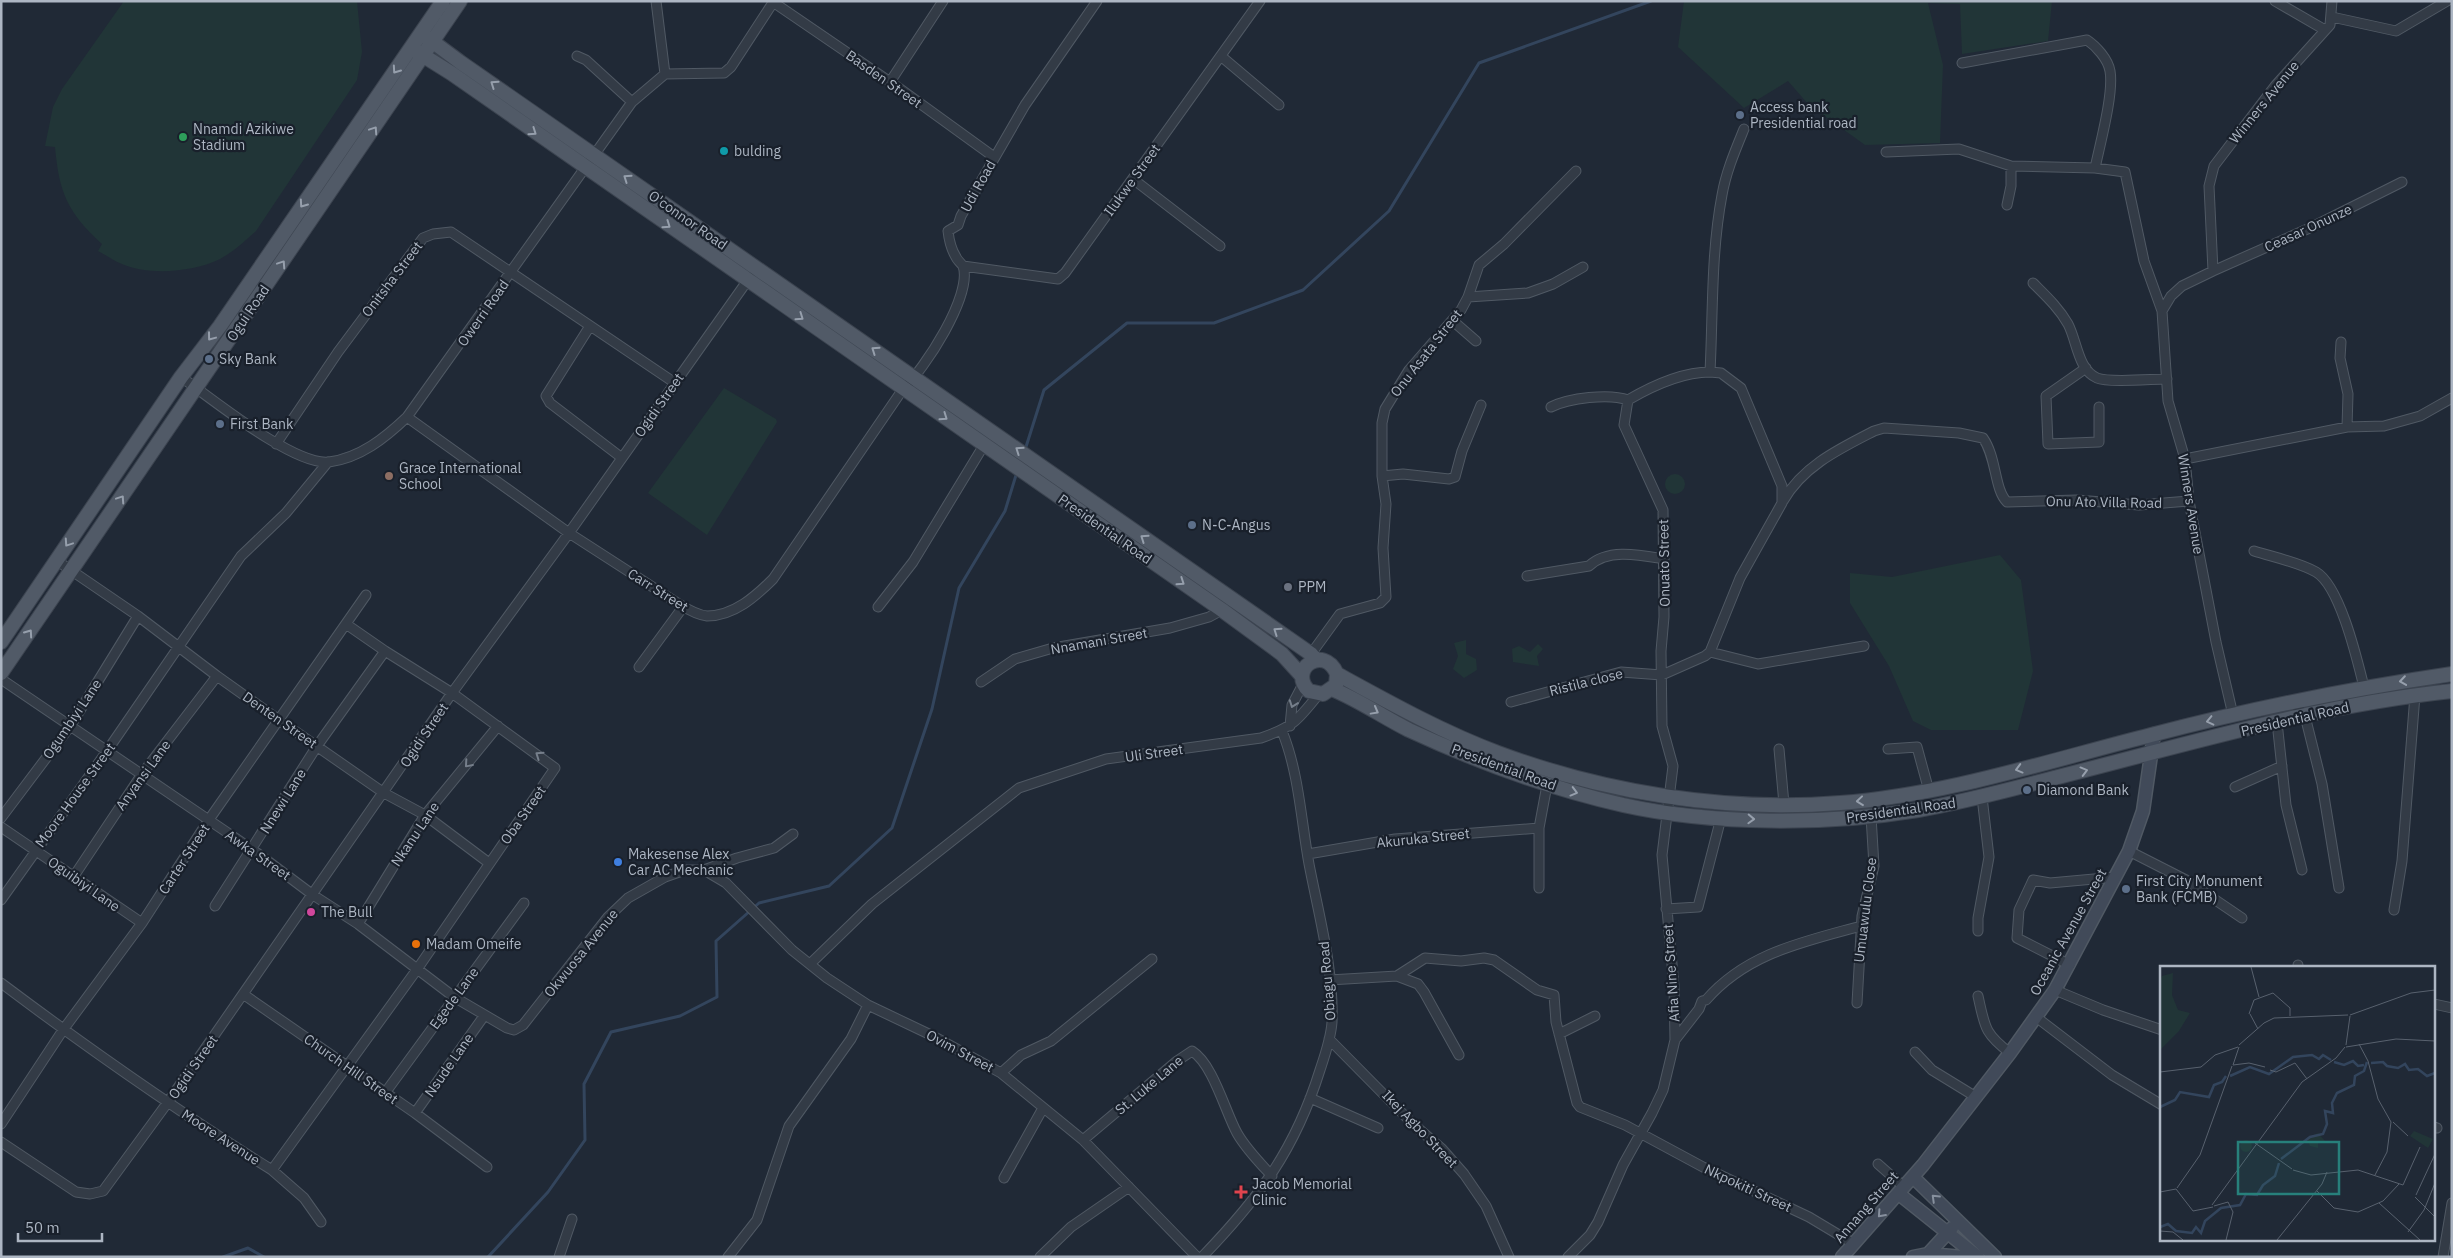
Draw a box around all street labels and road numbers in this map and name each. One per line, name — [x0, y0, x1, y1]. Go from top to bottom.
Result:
street label: Basden Street — [842, 46, 926, 112]
street label: Winners Avenue — [2225, 57, 2303, 147]
street label: Ilukwe Street — [1100, 140, 1164, 220]
street label: Udi Road — [956, 157, 1000, 215]
street label: O'connor Road — [645, 186, 731, 254]
street label: Ceasar Onunze — [2261, 200, 2355, 256]
street label: Onitsha Street — [358, 237, 426, 320]
street label: Owerri Road — [453, 276, 513, 350]
street label: Ogui Road — [223, 281, 273, 345]
street label: Onu Asata Street — [1386, 305, 1466, 400]
street label: Ogidi Street — [630, 369, 688, 441]
street label: Winners Avenue — [2174, 452, 2208, 556]
street label: Presidential Road — [1055, 490, 1155, 568]
street label: Onu Ato Villa Road — [2046, 492, 2162, 512]
street label: Onuato Street — [1654, 519, 1674, 607]
street label: Carr Street — [624, 564, 692, 616]
street label: Nnamani Street — [1049, 624, 1149, 658]
street label: Ristila close — [1547, 664, 1625, 700]
street label: Ogumbiyi Lane — [39, 675, 106, 763]
street label: Denten Street — [239, 688, 321, 752]
street label: Presidential Road — [2239, 698, 2351, 740]
street label: Ogidi Street — [396, 699, 452, 771]
street label: Anyansi Lane — [111, 736, 175, 814]
street label: Moore House Street — [31, 739, 119, 851]
street label: Uli Street — [1124, 740, 1184, 766]
street label: Presidential Road — [1449, 740, 1559, 794]
street label: Nnewi Lane — [256, 765, 310, 837]
street label: Oba Street — [496, 782, 550, 848]
street label: Presidential Road — [1845, 793, 1957, 827]
street label: Nkanu Lane — [387, 798, 443, 870]
street label: Carter Street — [154, 820, 214, 898]
street label: Akuruka Street — [1375, 824, 1471, 852]
street label: Awka Street — [222, 826, 294, 884]
street label: Oguibiyi Lane — [44, 852, 124, 916]
street label: Umuawulu Close — [1850, 856, 1880, 964]
street label: Oceanic Avenue Street — [2026, 865, 2110, 999]
street label: Okwuosa Avenue — [540, 905, 622, 1001]
street label: Afia Nine Street — [1659, 923, 1683, 1023]
street label: Obiagu Road — [1315, 940, 1339, 1022]
street label: Egede Lane — [425, 963, 483, 1033]
street label: Ovim Street — [923, 1026, 997, 1076]
street label: Nsude Lane — [420, 1029, 478, 1100]
street label: Church Hill Street — [301, 1030, 402, 1108]
street label: Ogidi Street — [164, 1031, 222, 1103]
street label: St. Luke Lane — [1111, 1051, 1187, 1119]
street label: Ikej Agbo Street — [1378, 1086, 1462, 1172]
street label: Moore Avenue — [178, 1105, 264, 1169]
street label: Nkpokiti Street — [1701, 1160, 1795, 1216]
street label: Annang Street — [1830, 1167, 1902, 1247]

